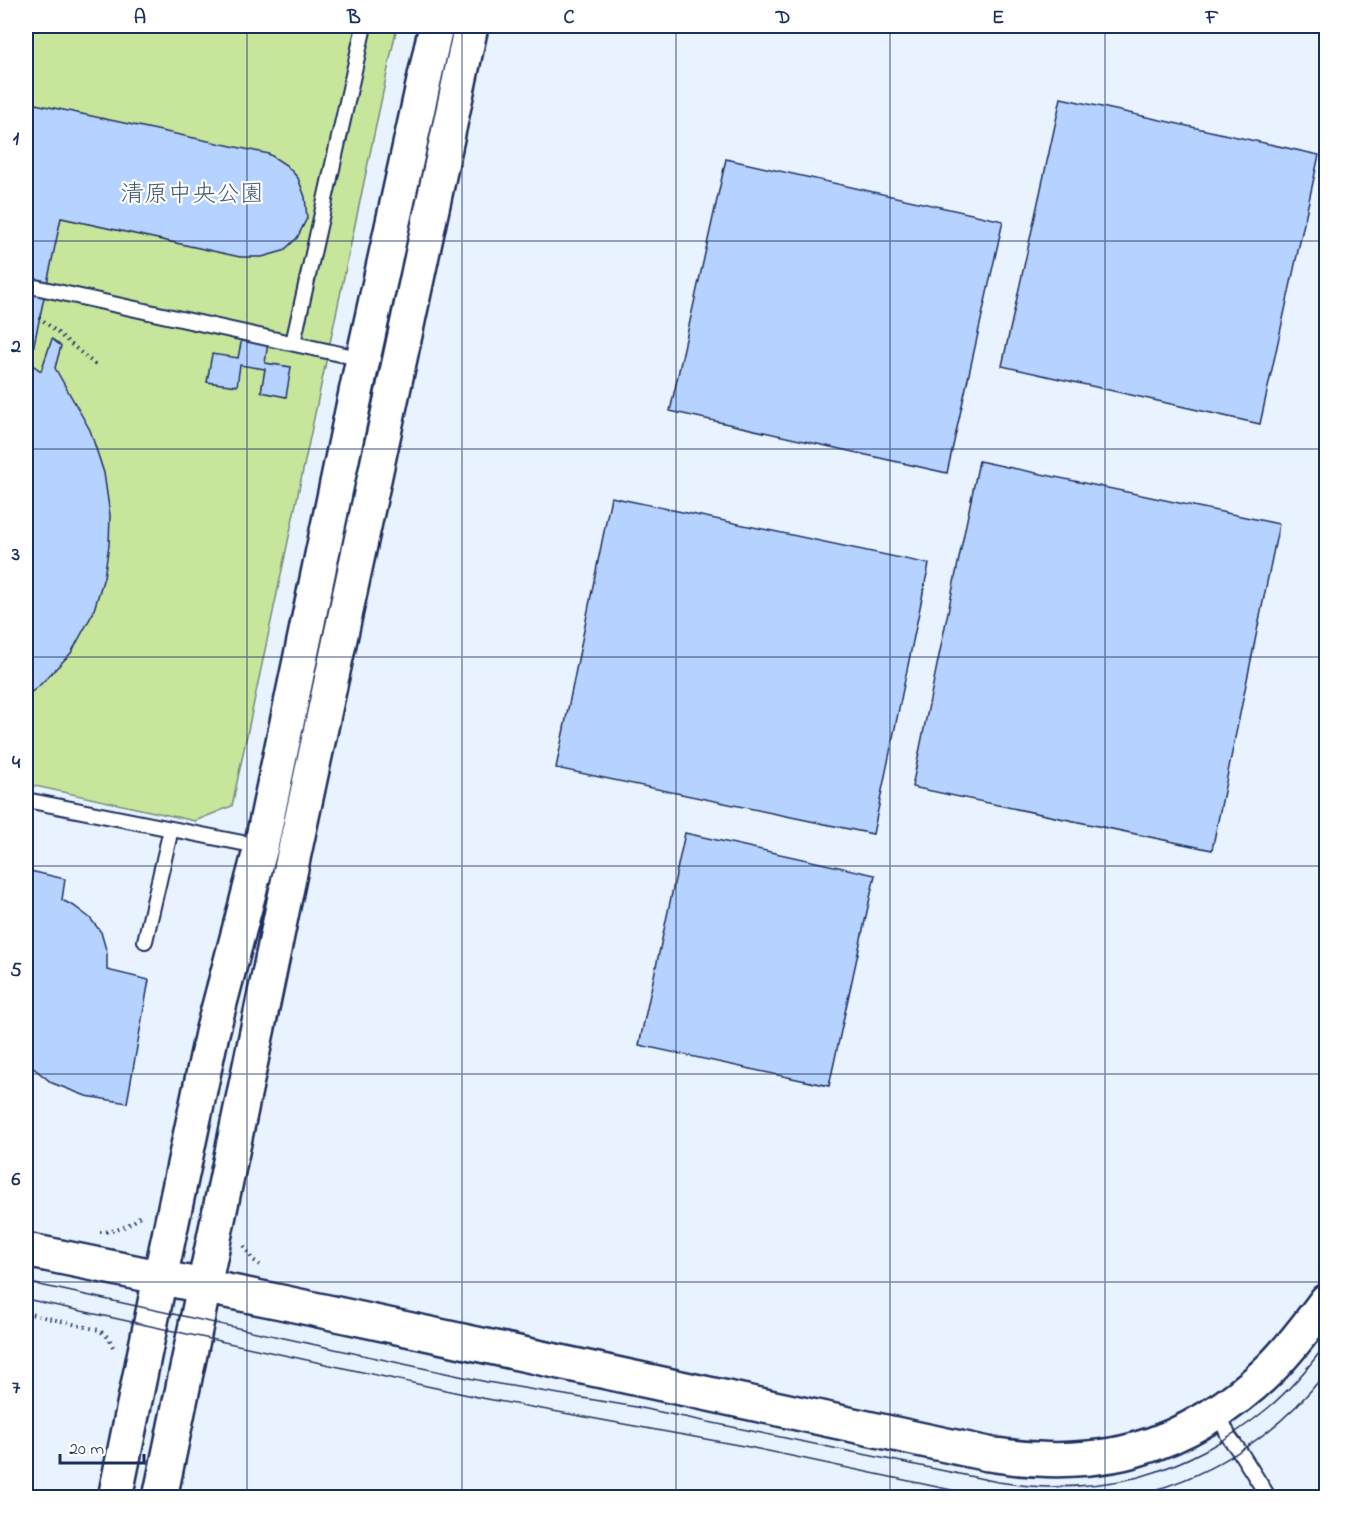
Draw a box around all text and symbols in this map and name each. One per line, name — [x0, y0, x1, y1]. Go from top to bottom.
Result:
text: A — [134, 4, 146, 33]
text: B — [346, 4, 361, 33]
text: C — [564, 4, 575, 33]
text: D — [775, 4, 790, 33]
text: E — [992, 4, 1004, 33]
text: F — [1205, 4, 1219, 33]
text: 1 — [13, 125, 20, 154]
park label: 清原中央公園 — [120, 178, 264, 213]
text: 2 — [10, 333, 21, 362]
text: 3 — [11, 541, 20, 570]
text: 4 — [12, 749, 21, 778]
text: 5 — [10, 957, 22, 986]
text: 6 — [12, 1166, 21, 1195]
text: 7 — [12, 1374, 21, 1403]
scale bar — [60, 1427, 144, 1465]
text: 20 m — [69, 1437, 104, 1463]

